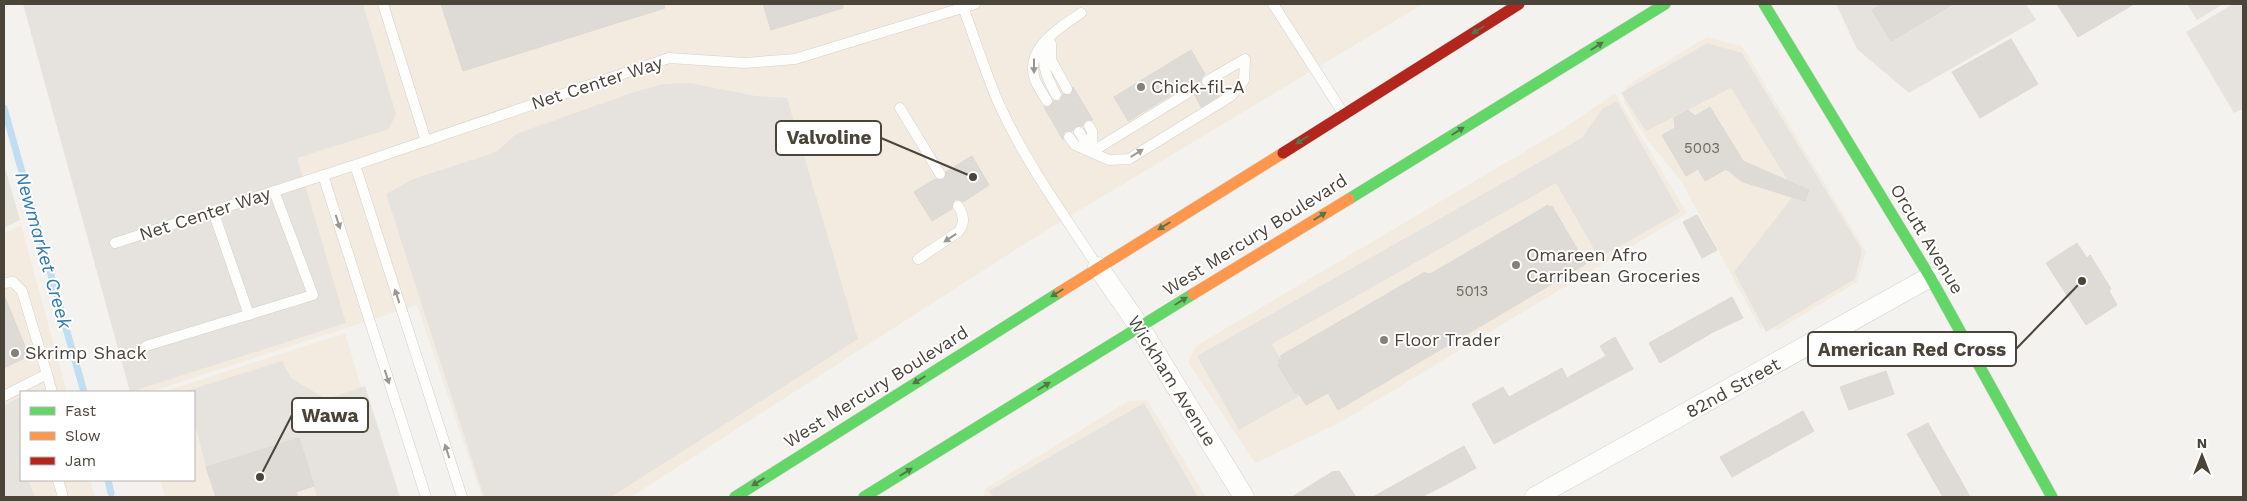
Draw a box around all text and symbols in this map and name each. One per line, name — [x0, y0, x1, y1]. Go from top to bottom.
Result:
one-way arrow — [1471, 25, 1484, 34]
one-way arrow — [1590, 41, 1603, 51]
street label: Net Center Way — [529, 51, 666, 114]
one-way arrow — [1030, 59, 1038, 75]
place label: Chick-fil-A — [1151, 76, 1245, 97]
marker: Chick-fil-A — [1135, 81, 1147, 93]
callout: Valvoline — [776, 121, 881, 155]
text: Valvoline — [786, 126, 872, 149]
one-way arrow — [1451, 126, 1465, 136]
one-way arrow — [1295, 135, 1309, 145]
house number: 5003 — [1684, 139, 1720, 157]
one-way arrow — [1131, 149, 1144, 158]
water label: Newmarket Creek — [10, 169, 77, 332]
street label: West Mercury Boulevard — [1159, 169, 1351, 300]
street label: Orcutt Avenue — [1886, 180, 1969, 298]
street label: Net Center Way — [137, 182, 274, 245]
one-way arrow — [1313, 211, 1326, 220]
one-way arrow — [334, 215, 342, 230]
one-way arrow — [1158, 222, 1171, 231]
one-way arrow — [944, 233, 957, 242]
place label: Omareen Afro Carribean Groceries — [1526, 244, 1701, 286]
marker: Omareen Afro Carribean Groceries — [1510, 259, 1522, 271]
house number: 5013 — [1456, 282, 1488, 300]
one-way arrow — [393, 288, 401, 303]
one-way arrow — [1050, 288, 1063, 298]
one-way arrow — [1175, 296, 1188, 306]
street label: Wickham Avenue — [1124, 312, 1221, 450]
street label: West Mercury Boulevard — [780, 321, 972, 452]
place label: Floor Trader — [1394, 329, 1501, 350]
callout: American Red Cross — [1808, 332, 2016, 366]
marker: Floor Trader — [1378, 334, 1390, 346]
text: American Red Cross — [1818, 338, 2006, 361]
place label: Skrimp Shack — [25, 342, 147, 363]
marker: Skrimp Shack — [9, 347, 21, 359]
street label: 82nd Street — [1682, 353, 1784, 422]
one-way arrow — [384, 369, 391, 384]
one-way arrow — [913, 375, 926, 385]
one-way arrow — [1037, 381, 1050, 390]
legend — [20, 391, 195, 481]
callout: Wawa — [292, 398, 368, 432]
text: Fast — [65, 402, 97, 420]
text: Wawa — [302, 404, 358, 427]
text: Slow — [65, 427, 101, 445]
north arrow — [2177, 431, 2227, 481]
text: N — [2197, 435, 2207, 451]
one-way arrow — [443, 443, 451, 458]
text: Jam — [65, 452, 96, 470]
one-way arrow — [899, 467, 912, 476]
one-way arrow — [752, 478, 765, 487]

